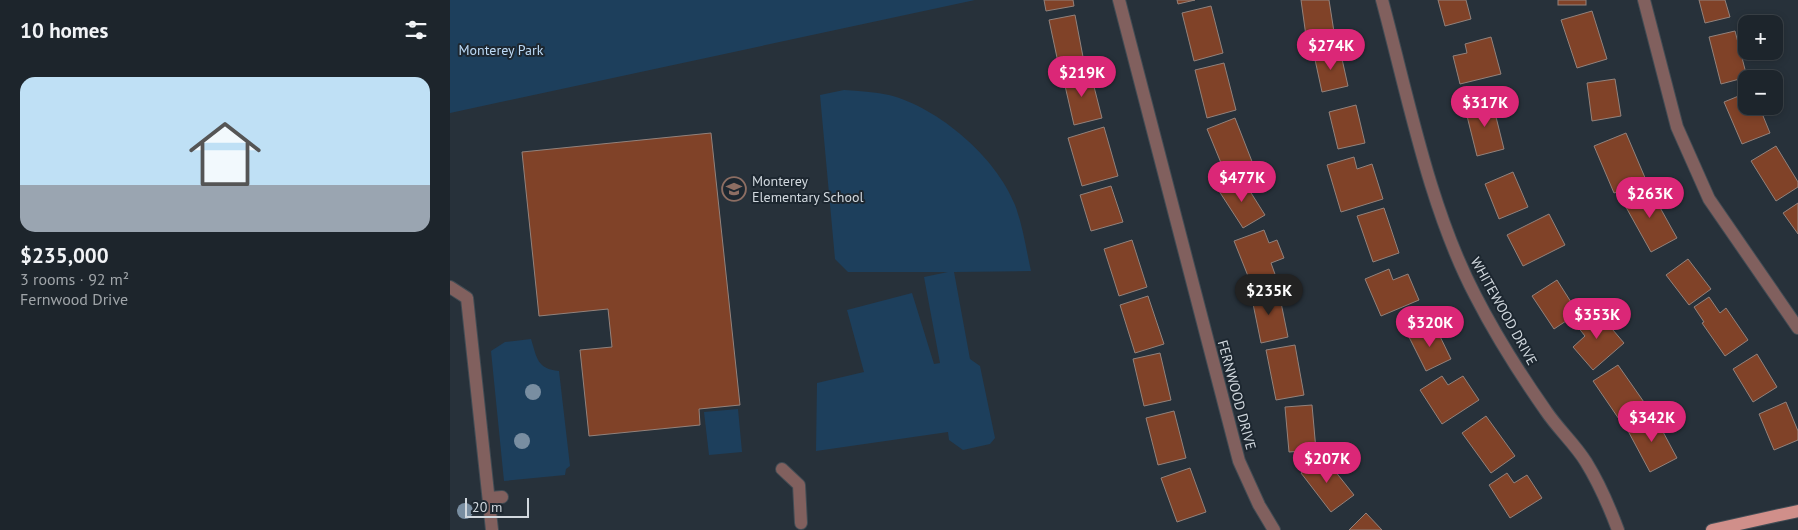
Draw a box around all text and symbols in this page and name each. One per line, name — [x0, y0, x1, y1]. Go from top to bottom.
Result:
map controls — [1738, 15, 1783, 115]
button: + — [1738, 15, 1783, 60]
icon: filters — [402, 16, 430, 44]
text: 10 homes — [20, 17, 108, 44]
pin: $274K — [1296, 28, 1366, 71]
text: $274K — [1308, 35, 1354, 55]
park label: Monterey Park — [458, 41, 544, 59]
pin: $219K — [1047, 56, 1117, 98]
text: $219K — [1059, 62, 1105, 82]
button: − — [1738, 70, 1783, 115]
pin: $317K — [1450, 86, 1520, 128]
text: $317K — [1462, 92, 1508, 112]
icon: home — [180, 109, 270, 199]
pin: $477K — [1207, 160, 1277, 203]
text: $477K — [1219, 167, 1265, 187]
place label: Monterey Elementary School — [752, 172, 864, 206]
school or university icon: Monterey Elementary School — [721, 176, 747, 202]
pin: $263K — [1615, 176, 1685, 219]
text: $263K — [1627, 183, 1673, 203]
text: $235,000 — [20, 242, 109, 269]
street label: WHITEWOOD DRIVE — [1467, 254, 1541, 368]
text: 3 rooms · 92 m² — [20, 269, 129, 289]
pin: $235K — [1234, 274, 1304, 316]
text: $235K — [1246, 280, 1292, 300]
text: Fernwood Drive — [20, 289, 128, 309]
pin: $353K — [1562, 298, 1632, 340]
text: $353K — [1574, 304, 1620, 324]
pin: $320K — [1395, 306, 1465, 348]
text: $320K — [1407, 312, 1453, 332]
street label: FERNWOOD DRIVE — [1214, 338, 1260, 452]
pin: $342K — [1617, 400, 1687, 443]
text: $342K — [1629, 407, 1675, 427]
pin: $207K — [1292, 442, 1362, 484]
text: $207K — [1304, 448, 1350, 468]
scale bar — [465, 495, 529, 518]
text: 20 m — [472, 498, 502, 516]

